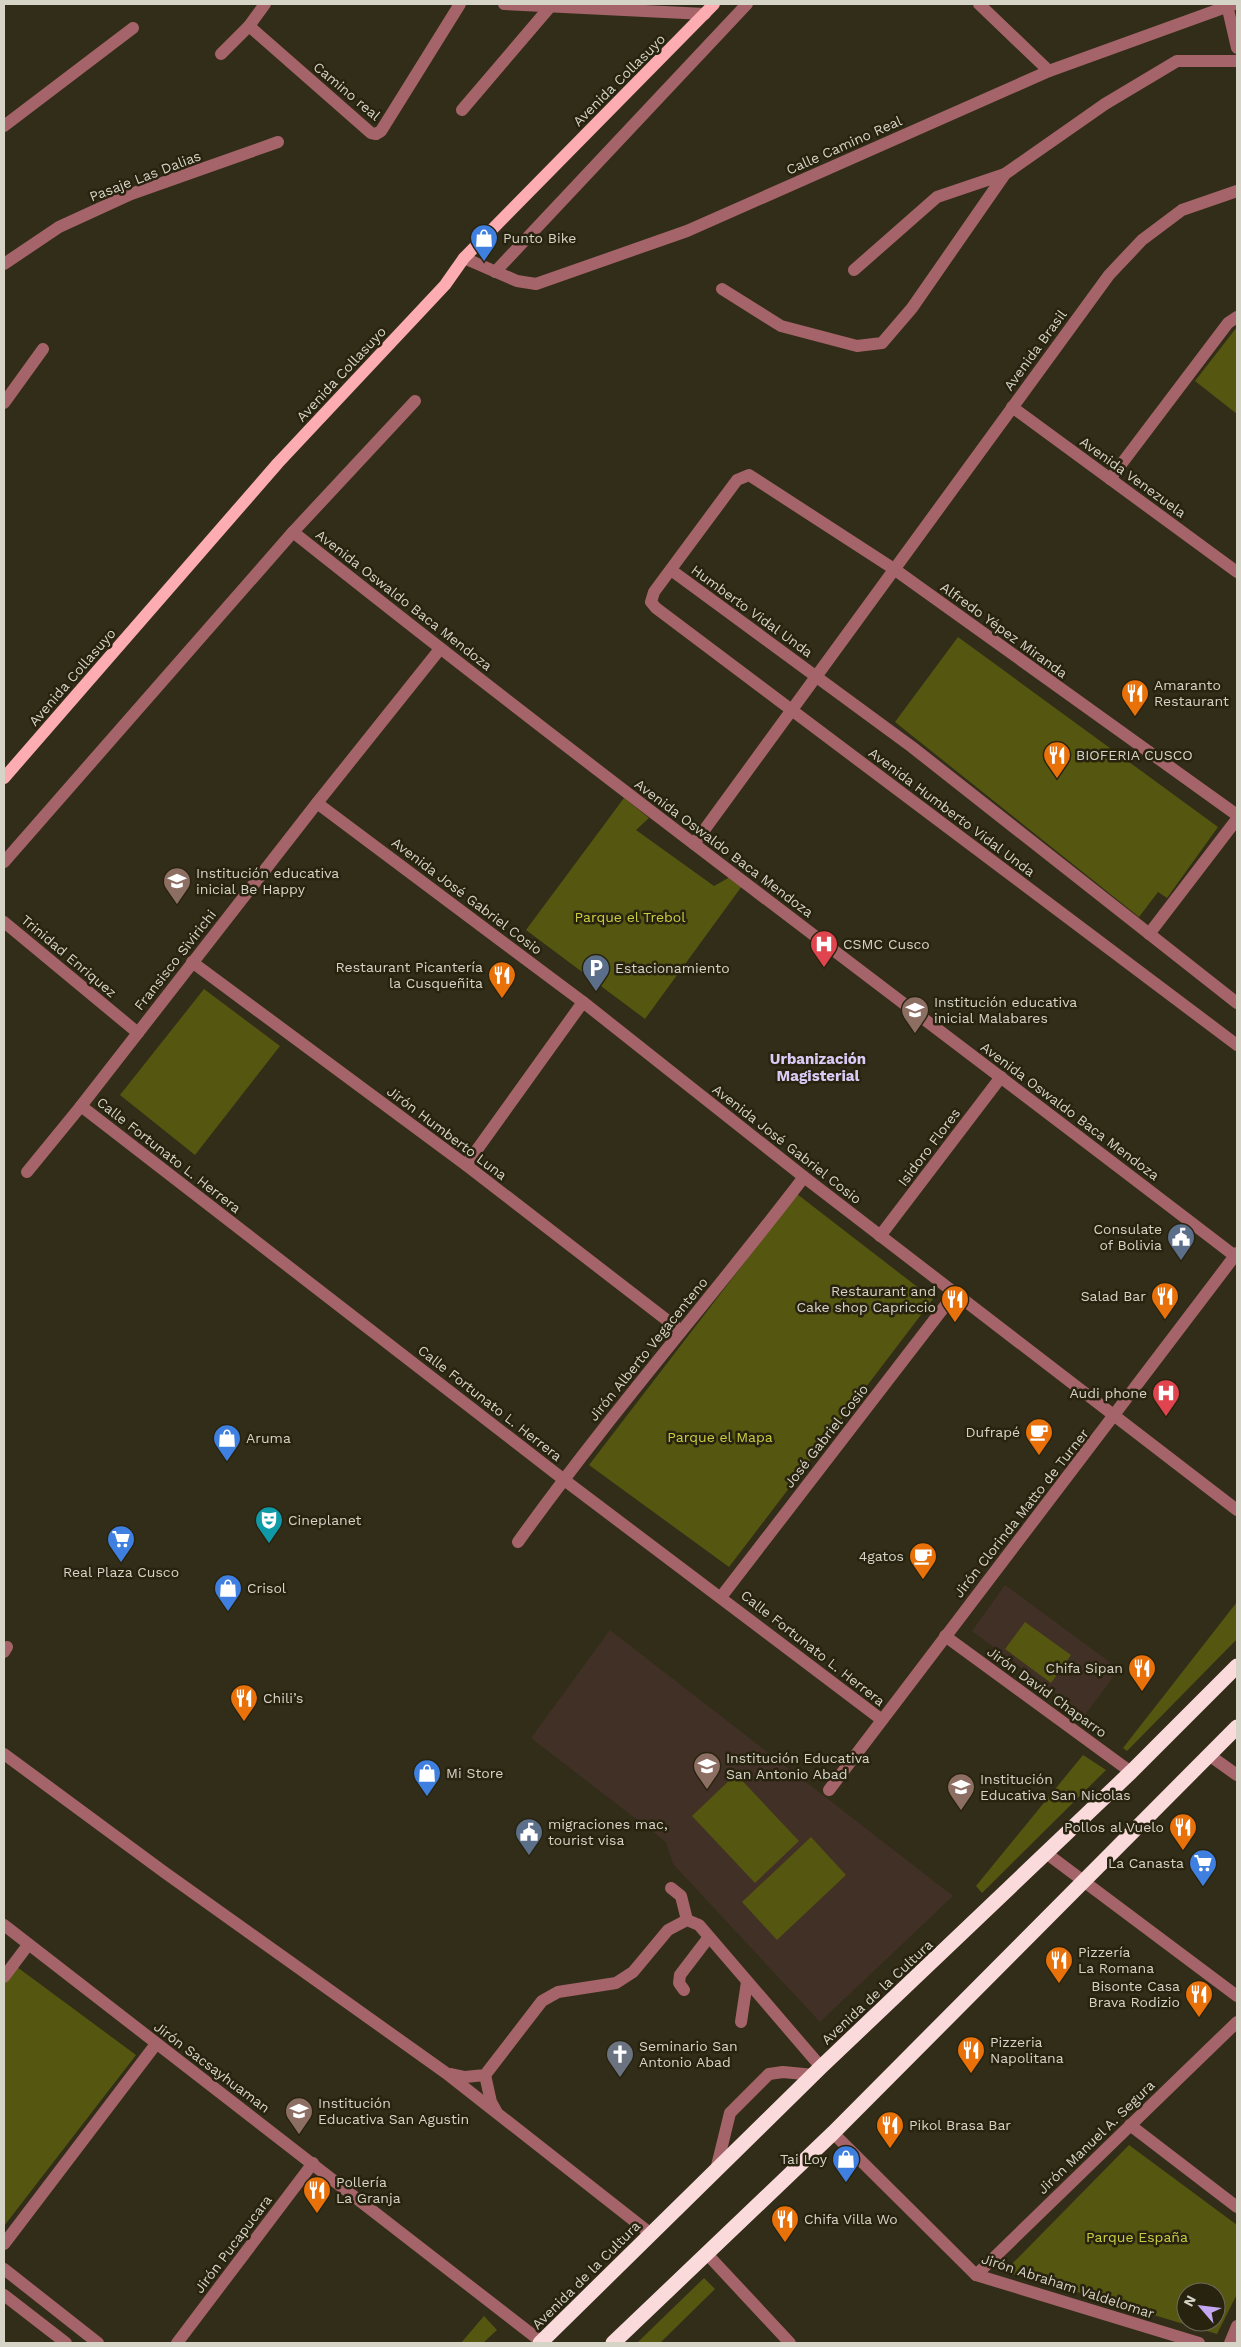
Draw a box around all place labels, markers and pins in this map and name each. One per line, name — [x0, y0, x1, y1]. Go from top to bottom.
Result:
shop icon: Punto Bike — [469, 223, 499, 262]
place label: Punto Bike — [503, 230, 576, 246]
place label: Amaranto Restaurant — [1154, 677, 1229, 709]
restaurant icon: Amaranto Restaurant — [1120, 678, 1150, 717]
restaurant icon: BIOFERIA CUSCO — [1042, 740, 1072, 779]
place label: BIOFERIA CUSCO — [1076, 747, 1193, 763]
place label: Institución educativa inicial Be Happy — [196, 865, 339, 897]
school or university icon: Institución educativa inicial Be Happy — [162, 866, 192, 905]
hospital icon: CSMC Cusco — [809, 929, 839, 968]
place label: CSMC Cusco — [843, 936, 930, 952]
parking icon: Estacionamiento — [581, 953, 611, 992]
place label: Restaurant Picantería la Cusqueñita — [335, 959, 483, 991]
restaurant icon: Restaurant Picantería la Cusqueñita — [487, 960, 517, 999]
place label: Estacionamiento — [615, 960, 730, 976]
place label: Institución educativa inicial Malabares — [934, 994, 1077, 1026]
school or university icon: Institución educativa inicial Malabares — [900, 995, 930, 1034]
place label: Consulate of Bolivia — [1093, 1221, 1162, 1253]
public building icon: Consulate of Bolivia — [1166, 1222, 1196, 1261]
restaurant icon: Salad Bar — [1150, 1281, 1180, 1320]
place label: Restaurant and Cake shop Capriccio — [796, 1283, 936, 1315]
restaurant icon: Restaurant and Cake shop Capriccio — [940, 1284, 970, 1323]
place label: Salad Bar — [1081, 1288, 1146, 1304]
hospital icon: Audi phone — [1151, 1378, 1181, 1417]
place label: Audi phone — [1069, 1385, 1147, 1401]
cafe icon: Dufrapé — [1024, 1417, 1054, 1456]
shop icon: Aruma — [212, 1423, 242, 1462]
place label: Dufrapé — [965, 1424, 1020, 1440]
place label: Aruma — [246, 1430, 291, 1446]
theatre icon: Cineplanet — [254, 1505, 284, 1544]
place label: Cineplanet — [288, 1512, 362, 1528]
supermarket icon: Real Plaza Cusco — [106, 1524, 136, 1563]
cafe icon: 4gatos — [908, 1541, 938, 1580]
place label: 4gatos — [859, 1548, 904, 1564]
place label: Real Plaza Cusco — [63, 1564, 179, 1580]
shop icon: Crisol — [213, 1573, 243, 1612]
place label: Crisol — [247, 1580, 287, 1596]
restaurant icon: Chifa Sipan — [1127, 1653, 1157, 1692]
place label: Chifa Sipan — [1046, 1660, 1123, 1676]
restaurant icon: Chili’s — [229, 1683, 259, 1722]
place label: Chili’s — [263, 1690, 303, 1706]
place label: Institución Educativa San Antonio Abad — [726, 1750, 870, 1782]
school or university icon: Institución Educativa San Antonio Abad — [692, 1751, 722, 1790]
shop icon: Mi Store — [412, 1758, 442, 1797]
place label: Mi Store — [446, 1765, 503, 1781]
place label: Institución Educativa San Nicolas — [980, 1771, 1131, 1803]
school or university icon: Institución Educativa San Nicolas — [946, 1772, 976, 1811]
restaurant icon: Pollos al Vuelo — [1168, 1812, 1198, 1851]
place label: migraciones mac, tourist visa — [548, 1816, 668, 1848]
public building icon: migraciones mac, tourist visa — [514, 1817, 544, 1856]
place label: Pollos al Vuelo — [1064, 1819, 1164, 1835]
supermarket icon: La Canasta — [1188, 1848, 1218, 1887]
place label: La Canasta — [1108, 1855, 1184, 1871]
place label: Pizzería La Romana — [1078, 1944, 1154, 1976]
restaurant icon: Pizzería La Romana — [1044, 1945, 1074, 1984]
place label: Bisonte Casa Brava Rodizio — [1089, 1978, 1180, 2010]
restaurant icon: Bisonte Casa Brava Rodizio — [1184, 1979, 1214, 2018]
place label: Pizzeria Napolitana — [990, 2034, 1064, 2066]
restaurant icon: Pizzeria Napolitana — [956, 2035, 986, 2074]
place label: Seminario San Antonio Abad — [639, 2038, 738, 2070]
church icon: Seminario San Antonio Abad — [605, 2039, 635, 2078]
place label: Institución Educativa San Agustin — [318, 2095, 469, 2127]
school or university icon: Institución Educativa San Agustin — [284, 2096, 314, 2135]
restaurant icon: Pikol Brasa Bar — [875, 2110, 905, 2149]
place label: Pikol Brasa Bar — [909, 2117, 1011, 2133]
shop icon: Tai Loy — [831, 2144, 861, 2183]
place label: Tai Loy — [780, 2151, 828, 2167]
place label: Pollería La Granja — [336, 2174, 401, 2206]
restaurant icon: Pollería La Granja — [302, 2175, 332, 2214]
restaurant icon: Chifa Villa Wo — [770, 2204, 800, 2243]
place label: Chifa Villa Wo — [804, 2211, 898, 2227]

